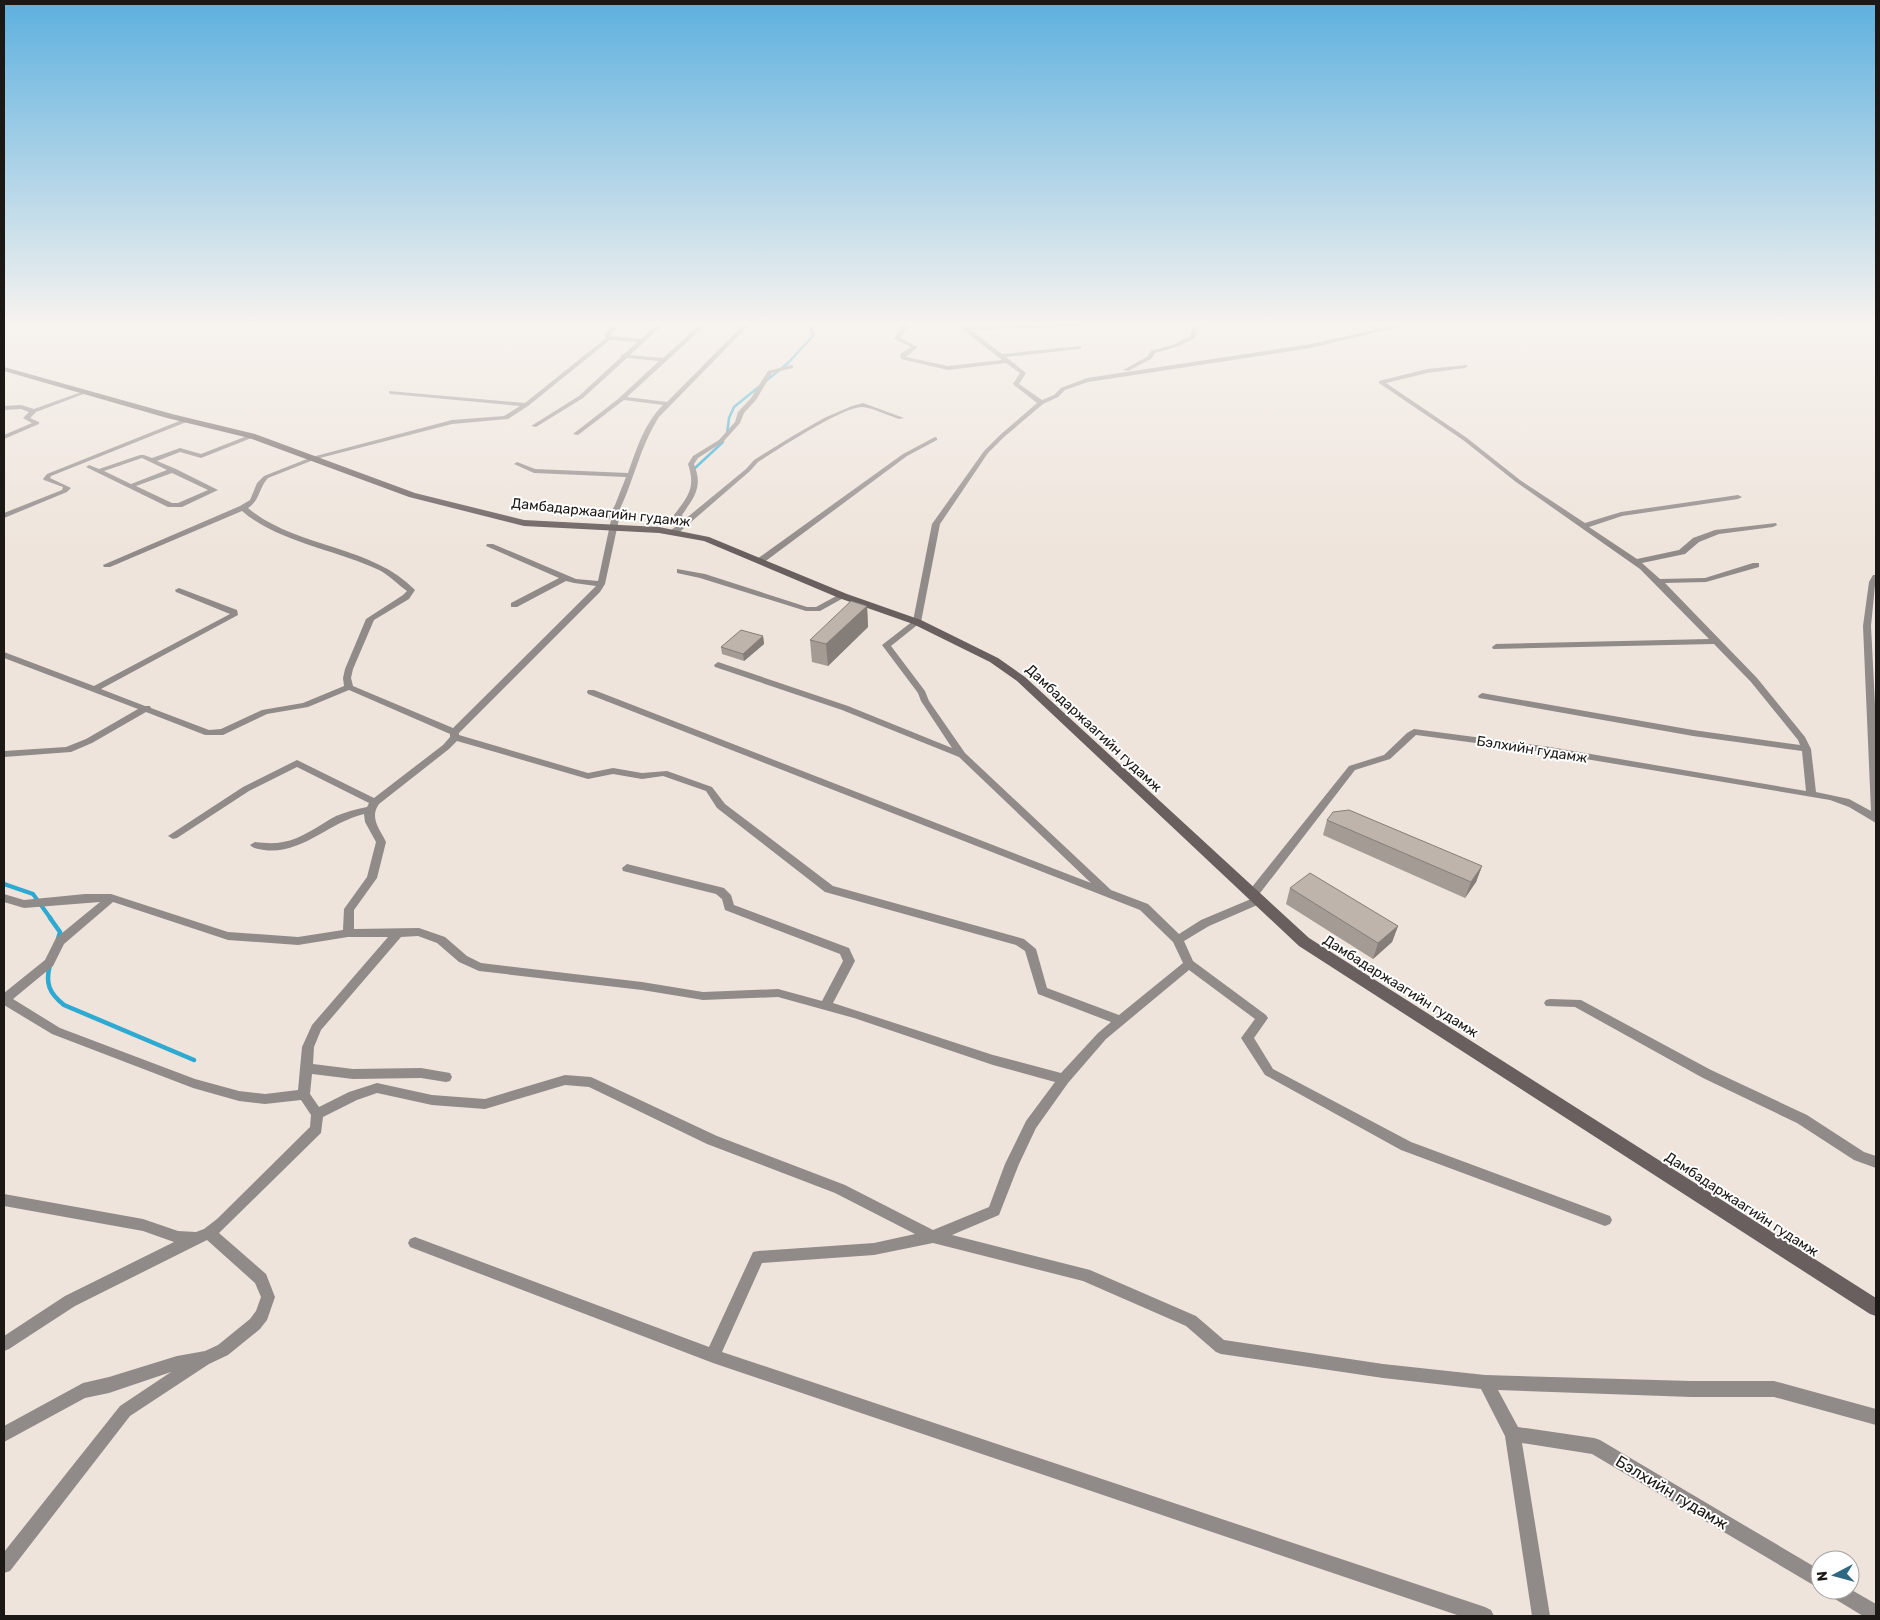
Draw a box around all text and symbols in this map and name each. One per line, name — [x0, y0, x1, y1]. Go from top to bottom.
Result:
street label: Дамбадаржаагийн гудамж — [511, 495, 691, 530]
street label: Дамбадаржаагийн гудамж — [1022, 661, 1165, 796]
street label: Бэлхийн гудамж — [1475, 732, 1588, 767]
street label: Дамбадаржаагийн гудамж — [1320, 932, 1481, 1041]
street label: Дамбадаржаагийн гудамж — [1662, 1148, 1822, 1260]
street label: Бэлхийн гудамж — [1612, 1451, 1732, 1534]
north arrow — [1810, 1550, 1860, 1600]
text: N — [1814, 1570, 1832, 1582]

